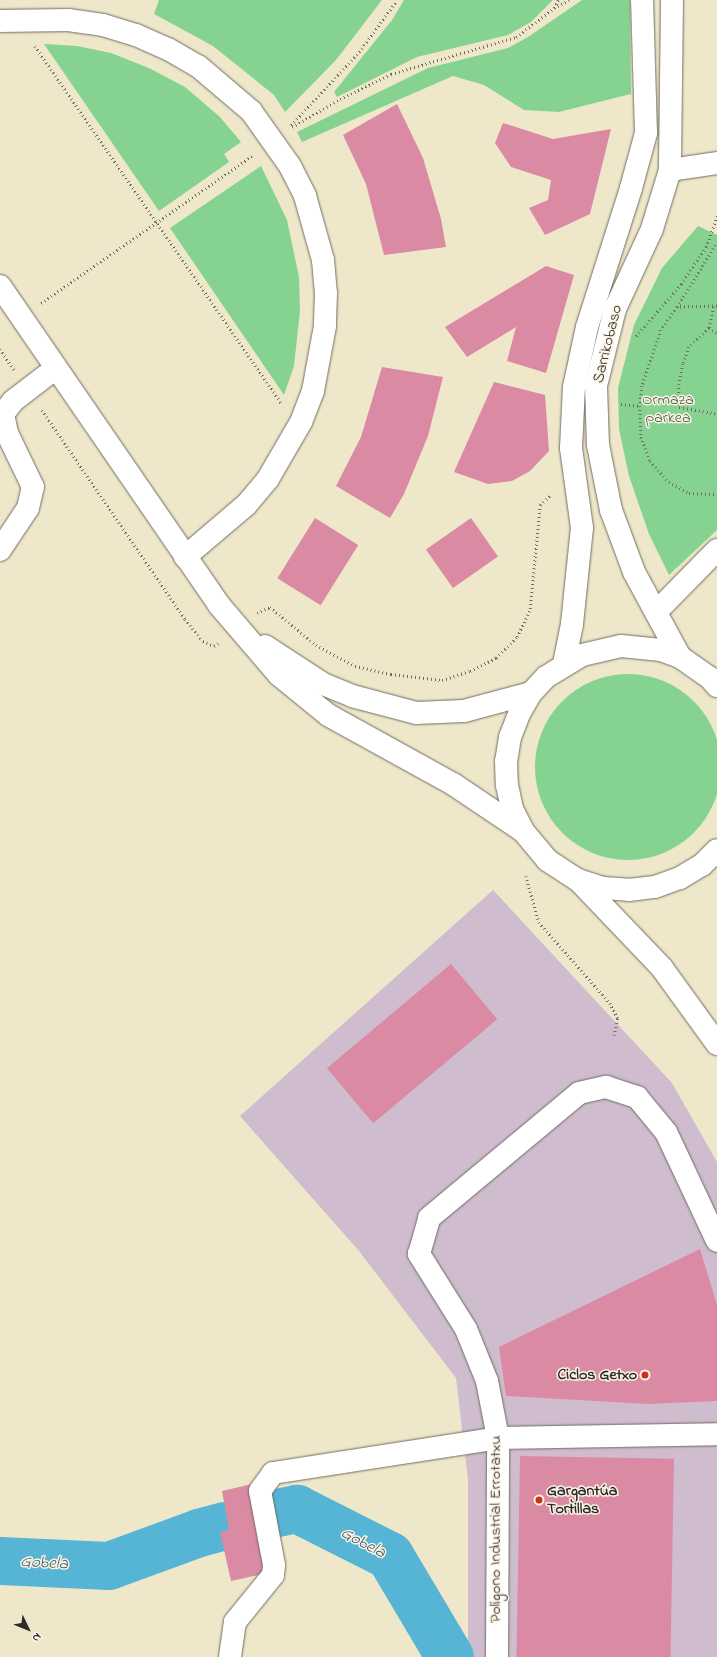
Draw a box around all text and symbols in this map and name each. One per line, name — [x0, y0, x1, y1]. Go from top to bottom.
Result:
street label: Sarrikobaso — [589, 303, 627, 385]
park label: Ormaza parkea — [642, 390, 694, 428]
place label: Ciclos Getxo — [557, 1365, 637, 1385]
marker: Ciclos Getxo — [640, 1370, 650, 1380]
street label: Polígono Industrial Errotatxu — [486, 1435, 506, 1623]
place label: Gargantúa Tortillas — [547, 1481, 617, 1519]
marker: Gargantúa Tortillas — [534, 1495, 544, 1505]
water label: Gobela — [337, 1523, 389, 1563]
water label: Gobela — [20, 1552, 68, 1574]
north arrow — [8, 1609, 48, 1649]
text: N — [28, 1629, 45, 1645]

